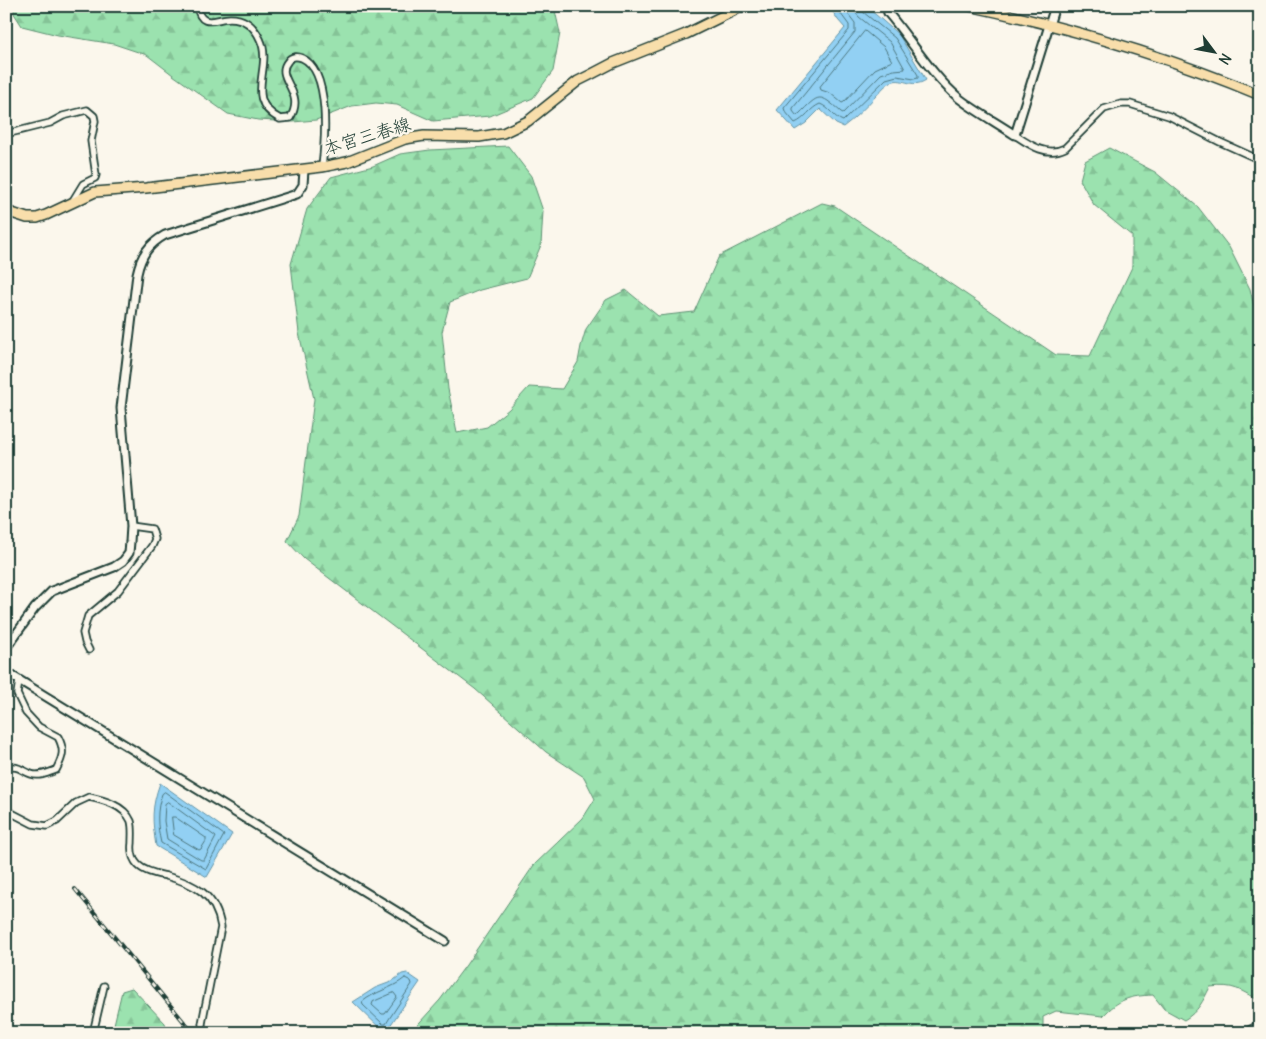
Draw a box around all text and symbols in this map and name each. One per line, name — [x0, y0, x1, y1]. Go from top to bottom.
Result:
north arrow — [1188, 28, 1238, 78]
text: N — [1215, 50, 1235, 68]
street label: 本宮三春線 — [321, 112, 413, 160]

